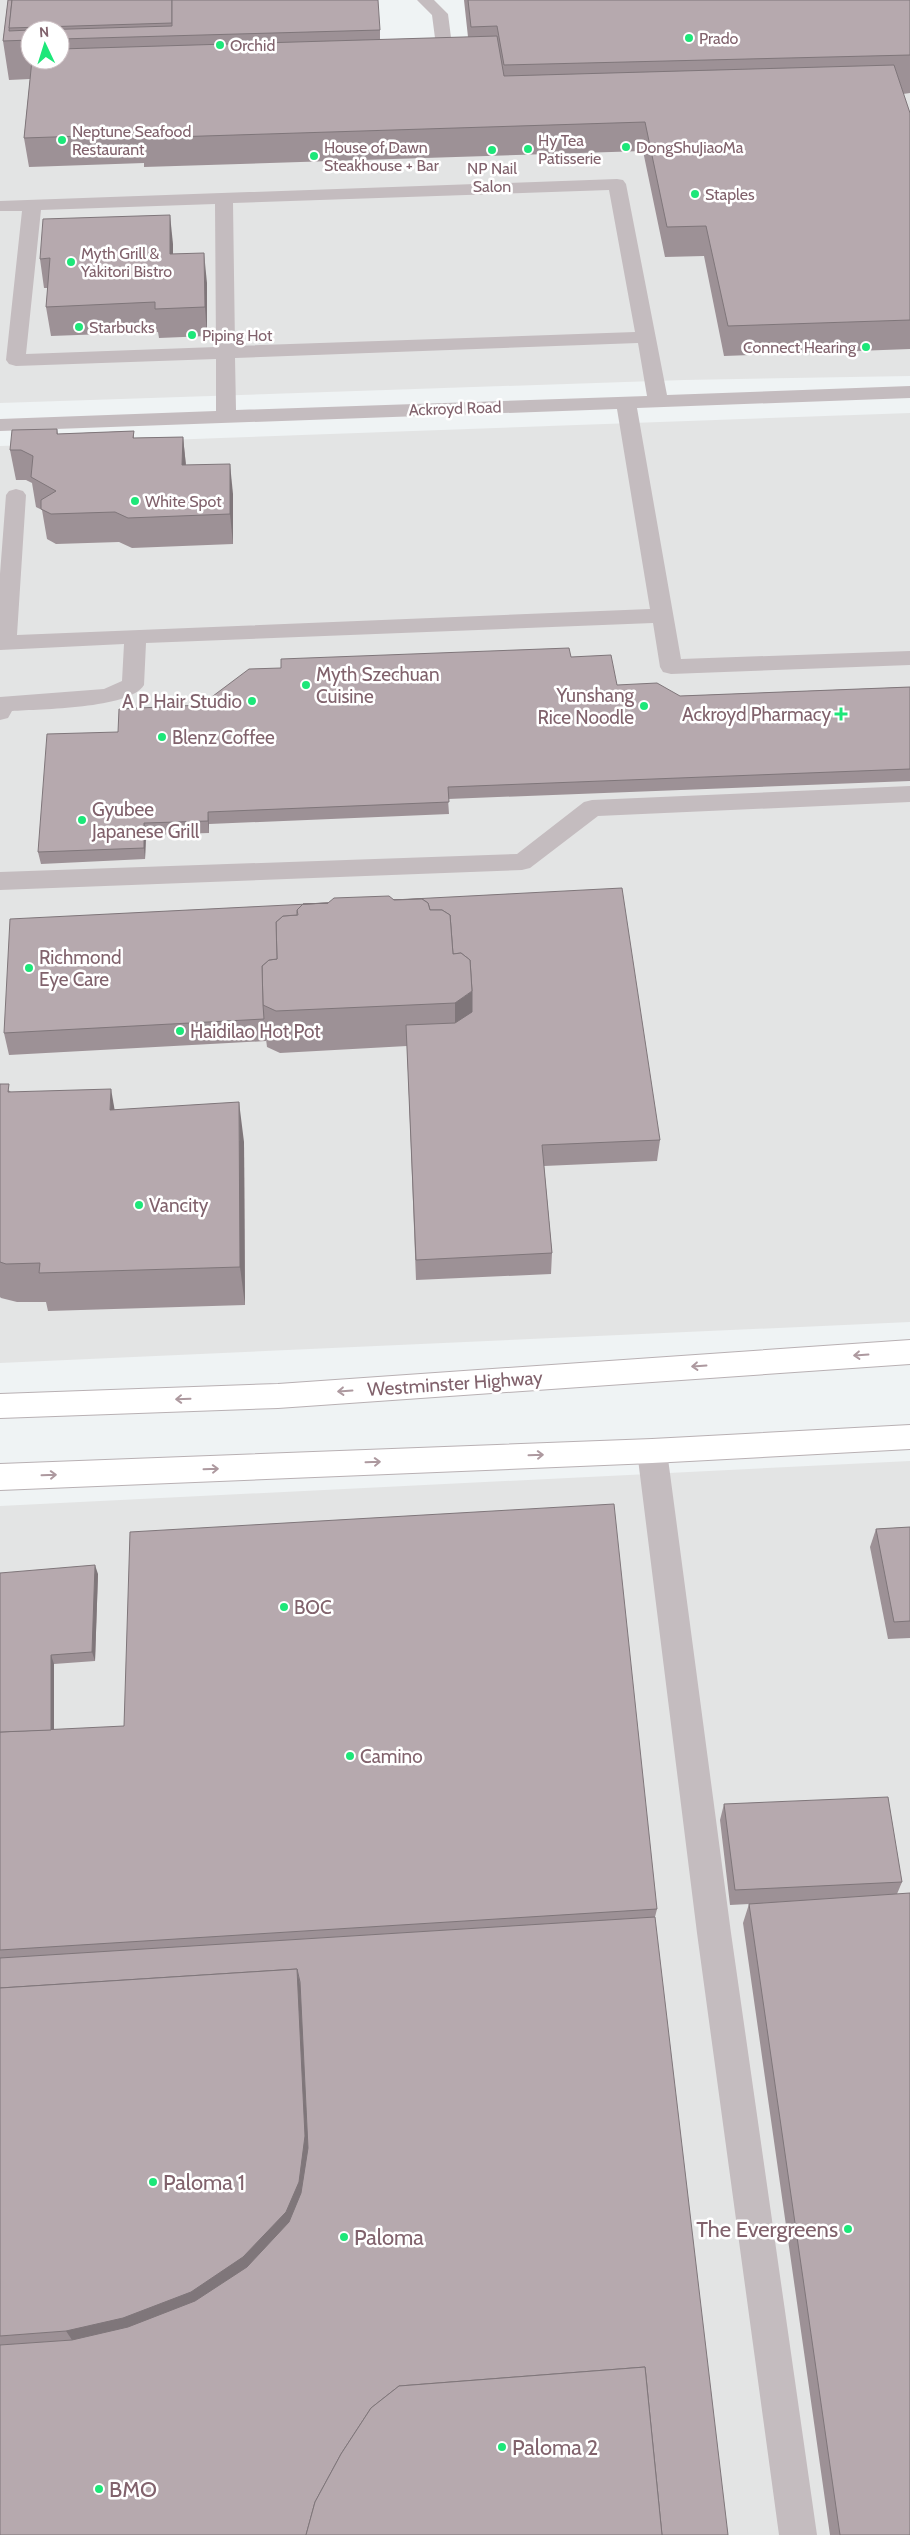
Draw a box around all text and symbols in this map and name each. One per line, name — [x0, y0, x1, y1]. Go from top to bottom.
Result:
north arrow — [20, 20, 70, 70]
text: N — [39, 23, 50, 41]
place label: Prado — [699, 29, 739, 48]
marker: Prado — [683, 32, 695, 44]
place label: Orchid — [230, 36, 275, 55]
marker: Orchid — [214, 39, 226, 51]
place label: Neptune Seafood Restaurant — [72, 122, 191, 159]
place label: Hy Tea Patisserie — [538, 131, 601, 168]
marker: Neptune Seafood Restaurant — [56, 134, 68, 146]
place label: House of Dawn Steakhouse + Bar — [324, 138, 440, 175]
place label: DongShuJiaoMa — [636, 138, 744, 157]
marker: DongShuJiaoMa — [620, 141, 632, 153]
marker: Hy Tea Patisserie — [522, 143, 534, 155]
marker: NP Nail Salon — [486, 144, 498, 156]
marker: House of Dawn Steakhouse + Bar — [308, 150, 320, 162]
place label: NP Nail Salon — [467, 159, 517, 196]
place label: Staples — [705, 185, 755, 204]
marker: Staples — [689, 188, 701, 200]
place label: Myth Grill & Yakitori Bistro — [80, 244, 172, 281]
marker: Myth Grill & Yakitori Bistro — [65, 256, 77, 268]
place label: Starbucks — [89, 318, 155, 337]
marker: Starbucks — [73, 321, 85, 333]
place label: Piping Hot — [202, 326, 273, 345]
marker: Piping Hot — [186, 329, 198, 341]
place label: Connect Hearing — [743, 338, 857, 357]
marker: Connect Hearing — [860, 341, 872, 353]
street label: Ackroyd Road — [408, 397, 502, 420]
place label: White Spot — [145, 492, 222, 511]
marker: White Spot — [129, 495, 141, 507]
place label: Myth Szechuan Cuisine — [316, 663, 440, 708]
marker: Myth Szechuan Cuisine — [300, 679, 312, 691]
place label: Yunshang Rice Noodle — [537, 684, 635, 729]
place label: A P Hair Studio — [122, 690, 242, 713]
marker: A P Hair Studio — [246, 695, 258, 707]
marker: Yunshang Rice Noodle — [638, 700, 650, 712]
place label: Ackroyd Pharmacy — [682, 703, 831, 726]
marker: Ackroyd Pharmacy — [835, 708, 847, 720]
place label: Blenz Coffee — [172, 726, 275, 749]
marker: Blenz Coffee — [156, 731, 168, 743]
place label: Gyubee Japanese Grill — [91, 798, 200, 843]
marker: Gyubee Japanese Grill — [76, 814, 88, 826]
place label: Richmond Eye Care — [39, 946, 122, 991]
marker: Richmond Eye Care — [23, 962, 35, 974]
place label: Haidilao Hot Pot — [190, 1020, 321, 1043]
marker: Haidilao Hot Pot — [174, 1025, 186, 1037]
place label: Vancity — [149, 1194, 209, 1217]
marker: Vancity — [133, 1199, 145, 1211]
one-way arrow — [854, 1350, 870, 1360]
one-way arrow — [692, 1362, 708, 1371]
street label: Westminster Highway — [367, 1366, 544, 1401]
one-way arrow — [337, 1386, 353, 1395]
one-way arrow — [175, 1394, 192, 1404]
one-way arrow — [528, 1451, 544, 1460]
one-way arrow — [365, 1457, 381, 1467]
one-way arrow — [203, 1464, 219, 1473]
one-way arrow — [40, 1471, 56, 1480]
place label: BOC — [294, 1596, 332, 1619]
marker: BOC — [278, 1601, 290, 1613]
place label: Camino — [360, 1745, 423, 1768]
marker: Camino — [344, 1750, 356, 1762]
place label: Paloma 1 — [163, 2169, 245, 2196]
marker: Paloma 1 — [147, 2176, 159, 2188]
place label: The Evergreens — [696, 2216, 838, 2243]
marker: The Evergreens — [842, 2223, 854, 2235]
place label: Paloma — [354, 2224, 424, 2251]
marker: Paloma — [338, 2231, 350, 2243]
place label: Paloma 2 — [512, 2434, 598, 2461]
marker: Paloma 2 — [496, 2441, 508, 2453]
place label: BMO — [109, 2476, 157, 2503]
marker: BMO — [93, 2483, 105, 2495]

